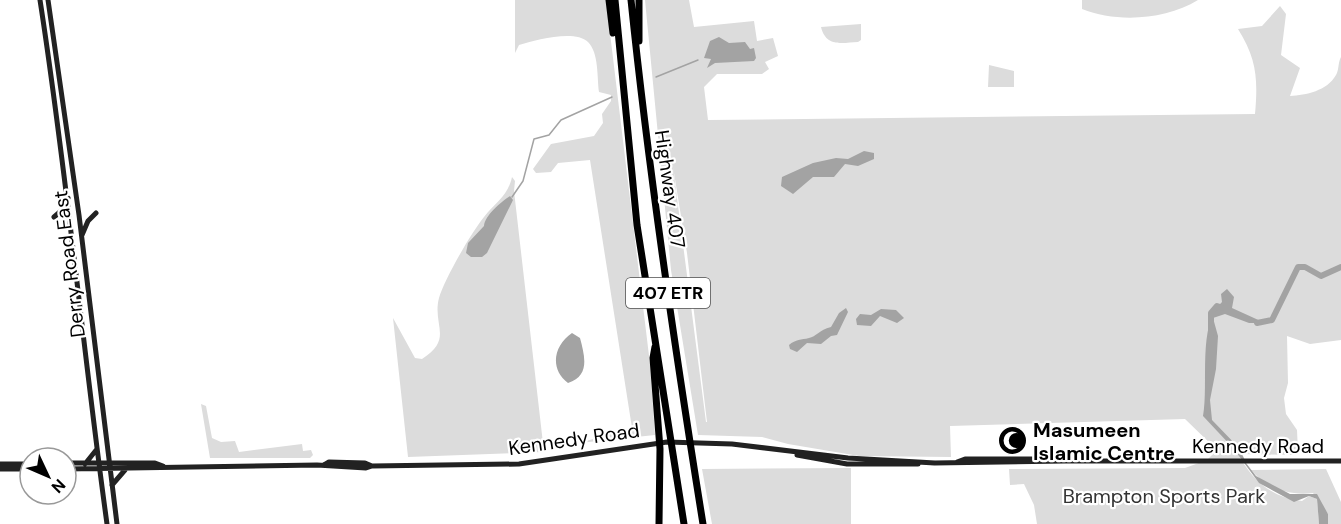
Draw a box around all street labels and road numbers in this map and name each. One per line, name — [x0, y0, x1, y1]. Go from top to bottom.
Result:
street label: Highway 407 — [649, 128, 691, 250]
street label: Derry Road East — [47, 189, 91, 339]
road number: 407 ETR — [626, 278, 710, 308]
street label: Kennedy Road — [507, 417, 641, 461]
street label: Kennedy Road — [1192, 433, 1324, 459]

